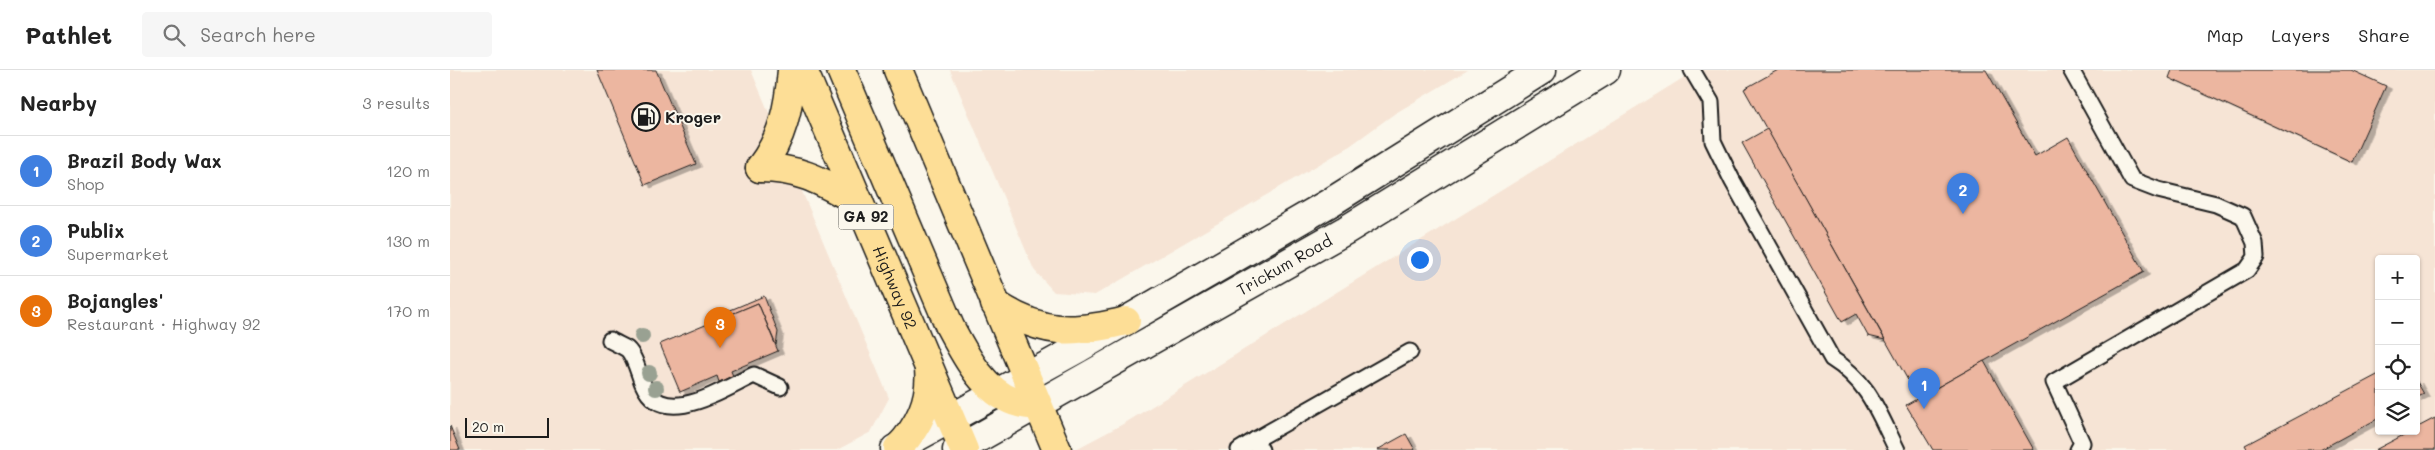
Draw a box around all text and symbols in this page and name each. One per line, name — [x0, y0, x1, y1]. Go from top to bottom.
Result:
search box — [142, 12, 492, 57]
text: Pathlet — [25, 19, 112, 50]
icon: search — [160, 21, 188, 49]
text: Search here — [200, 22, 316, 47]
text: Map — [2207, 23, 2243, 47]
text: Layers — [2271, 23, 2330, 47]
text: Share — [2358, 23, 2410, 47]
text: Nearby — [20, 89, 97, 116]
text: 3 results — [362, 92, 430, 113]
fuel station icon: Kroger — [631, 102, 661, 132]
place label: Kroger — [665, 106, 721, 127]
text: Brazil Body Wax — [67, 148, 222, 173]
text: 1 — [32, 160, 40, 181]
text: 120 m — [386, 160, 430, 181]
text: Shop — [67, 173, 104, 194]
pin: 2 — [1947, 173, 1979, 214]
road number: GA 92 — [838, 204, 894, 230]
text: Publix — [67, 218, 125, 243]
street label: Trickum Road — [1233, 229, 1335, 300]
text: 2 — [32, 230, 40, 251]
text: 130 m — [386, 230, 430, 251]
street label: Highway 92 — [869, 242, 923, 332]
text: Supermarket — [67, 243, 169, 264]
your location — [1407, 247, 1433, 273]
map controls — [2375, 255, 2420, 435]
button: + — [2375, 255, 2420, 300]
text: Bojangles' — [67, 288, 163, 313]
text: 3 — [31, 300, 41, 321]
text: 170 m — [386, 300, 430, 321]
button: − — [2375, 300, 2420, 345]
pin: 3 — [704, 307, 736, 348]
text: Restaurant · Highway 92 — [67, 313, 261, 334]
button: locate — [2375, 345, 2420, 390]
pin: 1 — [1908, 368, 1940, 409]
button: layers — [2375, 390, 2420, 435]
scale bar — [465, 415, 549, 438]
text: 20 m — [472, 417, 504, 436]

